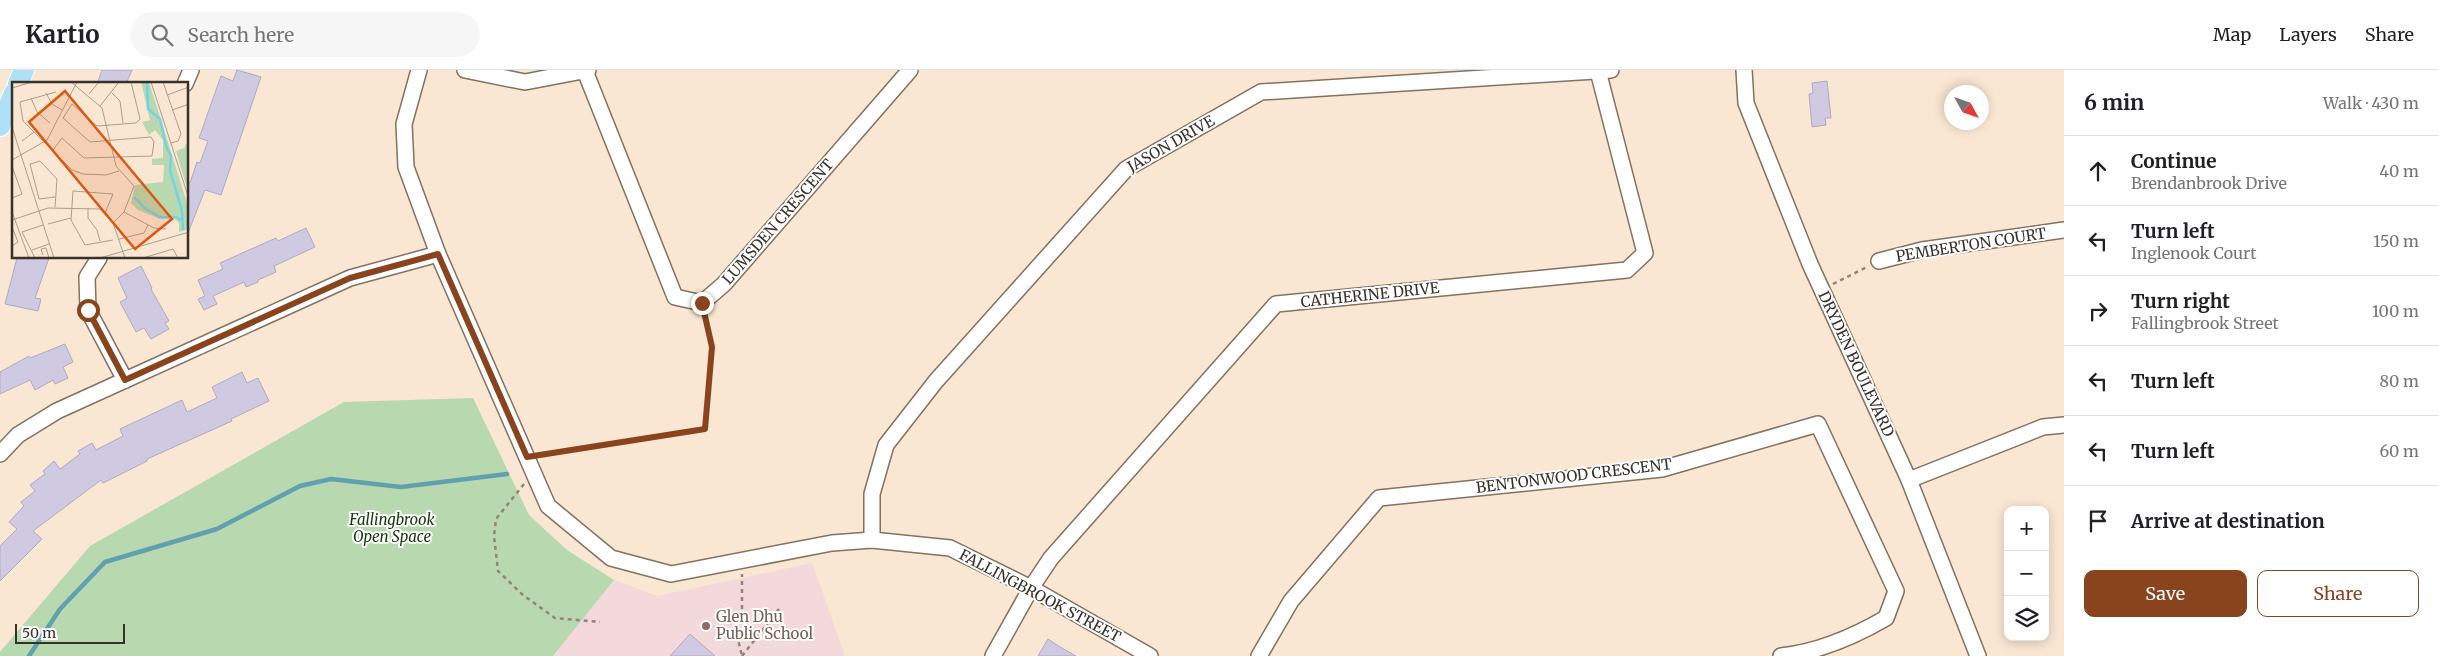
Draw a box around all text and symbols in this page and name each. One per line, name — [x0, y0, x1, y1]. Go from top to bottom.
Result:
search box — [130, 12, 480, 57]
text: Kartio — [25, 19, 100, 50]
icon: search — [148, 21, 176, 49]
text: Search here — [188, 23, 294, 47]
text: Map — [2213, 23, 2251, 46]
text: Layers — [2279, 23, 2337, 46]
text: Share — [2365, 23, 2414, 46]
inset map — [12, 82, 189, 259]
north arrow — [1944, 85, 1989, 130]
text: 6 min — [2084, 89, 2144, 116]
text: Walk · 430 m — [2323, 93, 2419, 113]
street label: JASON DRIVE — [1123, 111, 1218, 177]
text: Continue — [2131, 149, 2217, 173]
street label: LUMSDEN CRESCENT — [718, 155, 838, 288]
icon: ahead — [2084, 157, 2112, 185]
text: 40 m — [2379, 161, 2419, 181]
text: Brendanbrook Drive — [2131, 173, 2287, 193]
text: Turn left — [2131, 219, 2215, 243]
street label: PEMBERTON COURT — [1894, 223, 2048, 266]
icon: left — [2084, 227, 2112, 255]
text: 150 m — [2373, 231, 2419, 251]
text: Inglenook Court — [2131, 243, 2256, 263]
street label: CATHERINE DRIVE — [1300, 278, 1441, 311]
street label: DRYDEN BOULEVARD — [1814, 288, 1899, 440]
text: Turn right — [2131, 289, 2230, 313]
route end — [691, 292, 714, 315]
icon: right — [2084, 297, 2112, 325]
route start — [77, 299, 100, 322]
text: 100 m — [2372, 301, 2419, 321]
text: Fallingbrook Street — [2131, 313, 2279, 333]
icon: left — [2084, 367, 2112, 395]
text: Turn left — [2131, 369, 2215, 393]
text: 80 m — [2380, 371, 2419, 391]
icon: left — [2084, 437, 2112, 465]
text: Turn left — [2131, 439, 2215, 463]
text: 60 m — [2379, 441, 2419, 461]
street label: BENTONWOOD CRESCENT — [1475, 454, 1673, 497]
map controls — [2004, 506, 2049, 641]
button: + — [2004, 506, 2049, 551]
icon: arrive — [2084, 507, 2112, 535]
text: Arrive at destination — [2131, 509, 2325, 533]
park label: Fallingbrook Open Space — [348, 510, 435, 546]
street label: FALLINGBROOK STREET — [956, 545, 1125, 647]
button: − — [2004, 551, 2049, 596]
button: Save — [2084, 570, 2247, 617]
button: Share — [2257, 570, 2419, 617]
button: layers — [2004, 596, 2049, 641]
place label: Glen Dhu Public School — [716, 607, 813, 643]
marker: Glen Dhu Public School — [700, 620, 712, 632]
scale bar — [15, 621, 125, 644]
text: 50 m — [22, 624, 56, 642]

